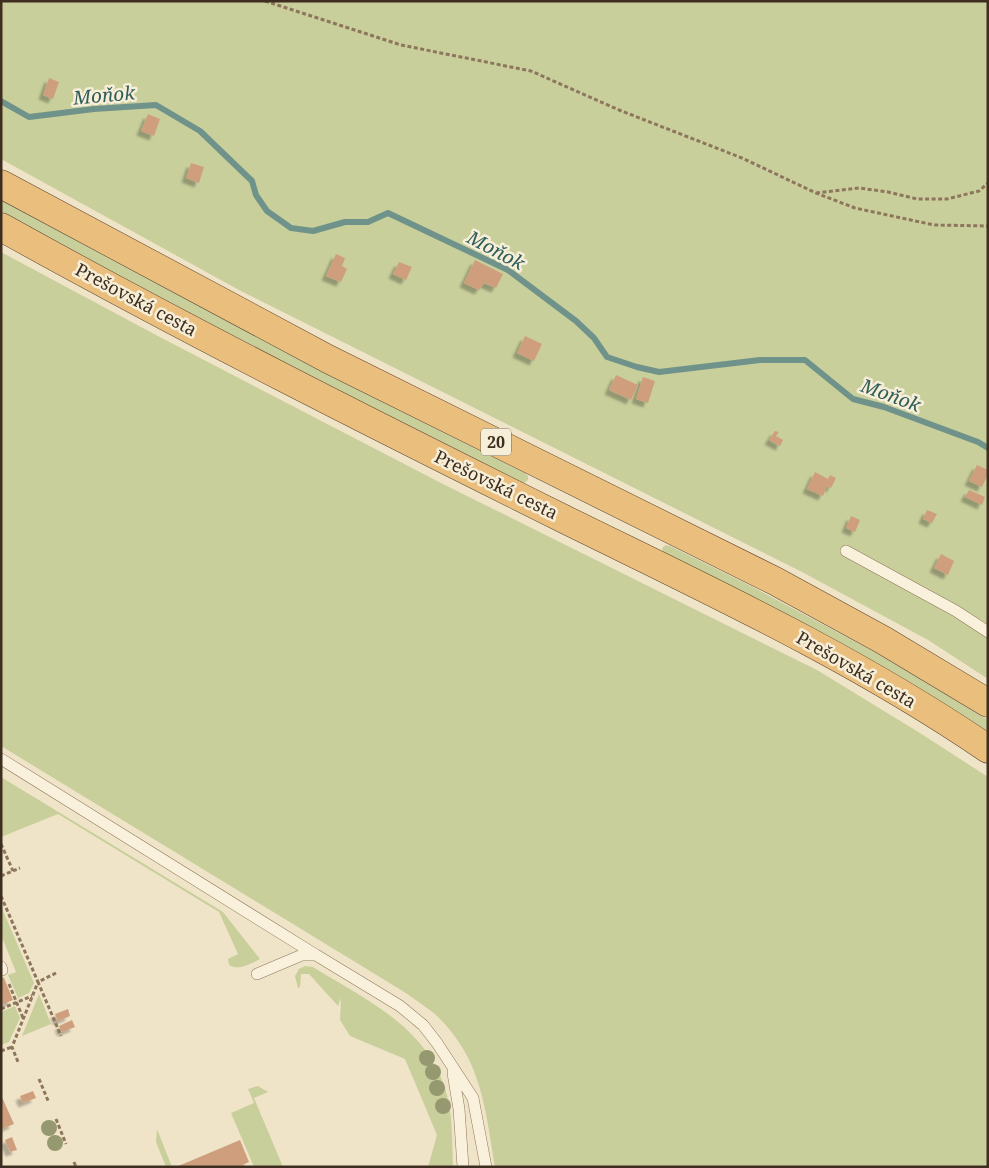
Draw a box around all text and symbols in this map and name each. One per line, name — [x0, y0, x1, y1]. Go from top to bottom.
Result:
water label: Moňok — [71, 79, 137, 111]
water label: Moňok — [462, 224, 530, 277]
street label: Prešovská cesta — [71, 257, 201, 341]
water label: Moňok — [857, 372, 926, 418]
road number: 20 — [481, 428, 511, 456]
street label: Prešovská cesta — [431, 444, 562, 524]
street label: Prešovská cesta — [792, 625, 921, 713]

